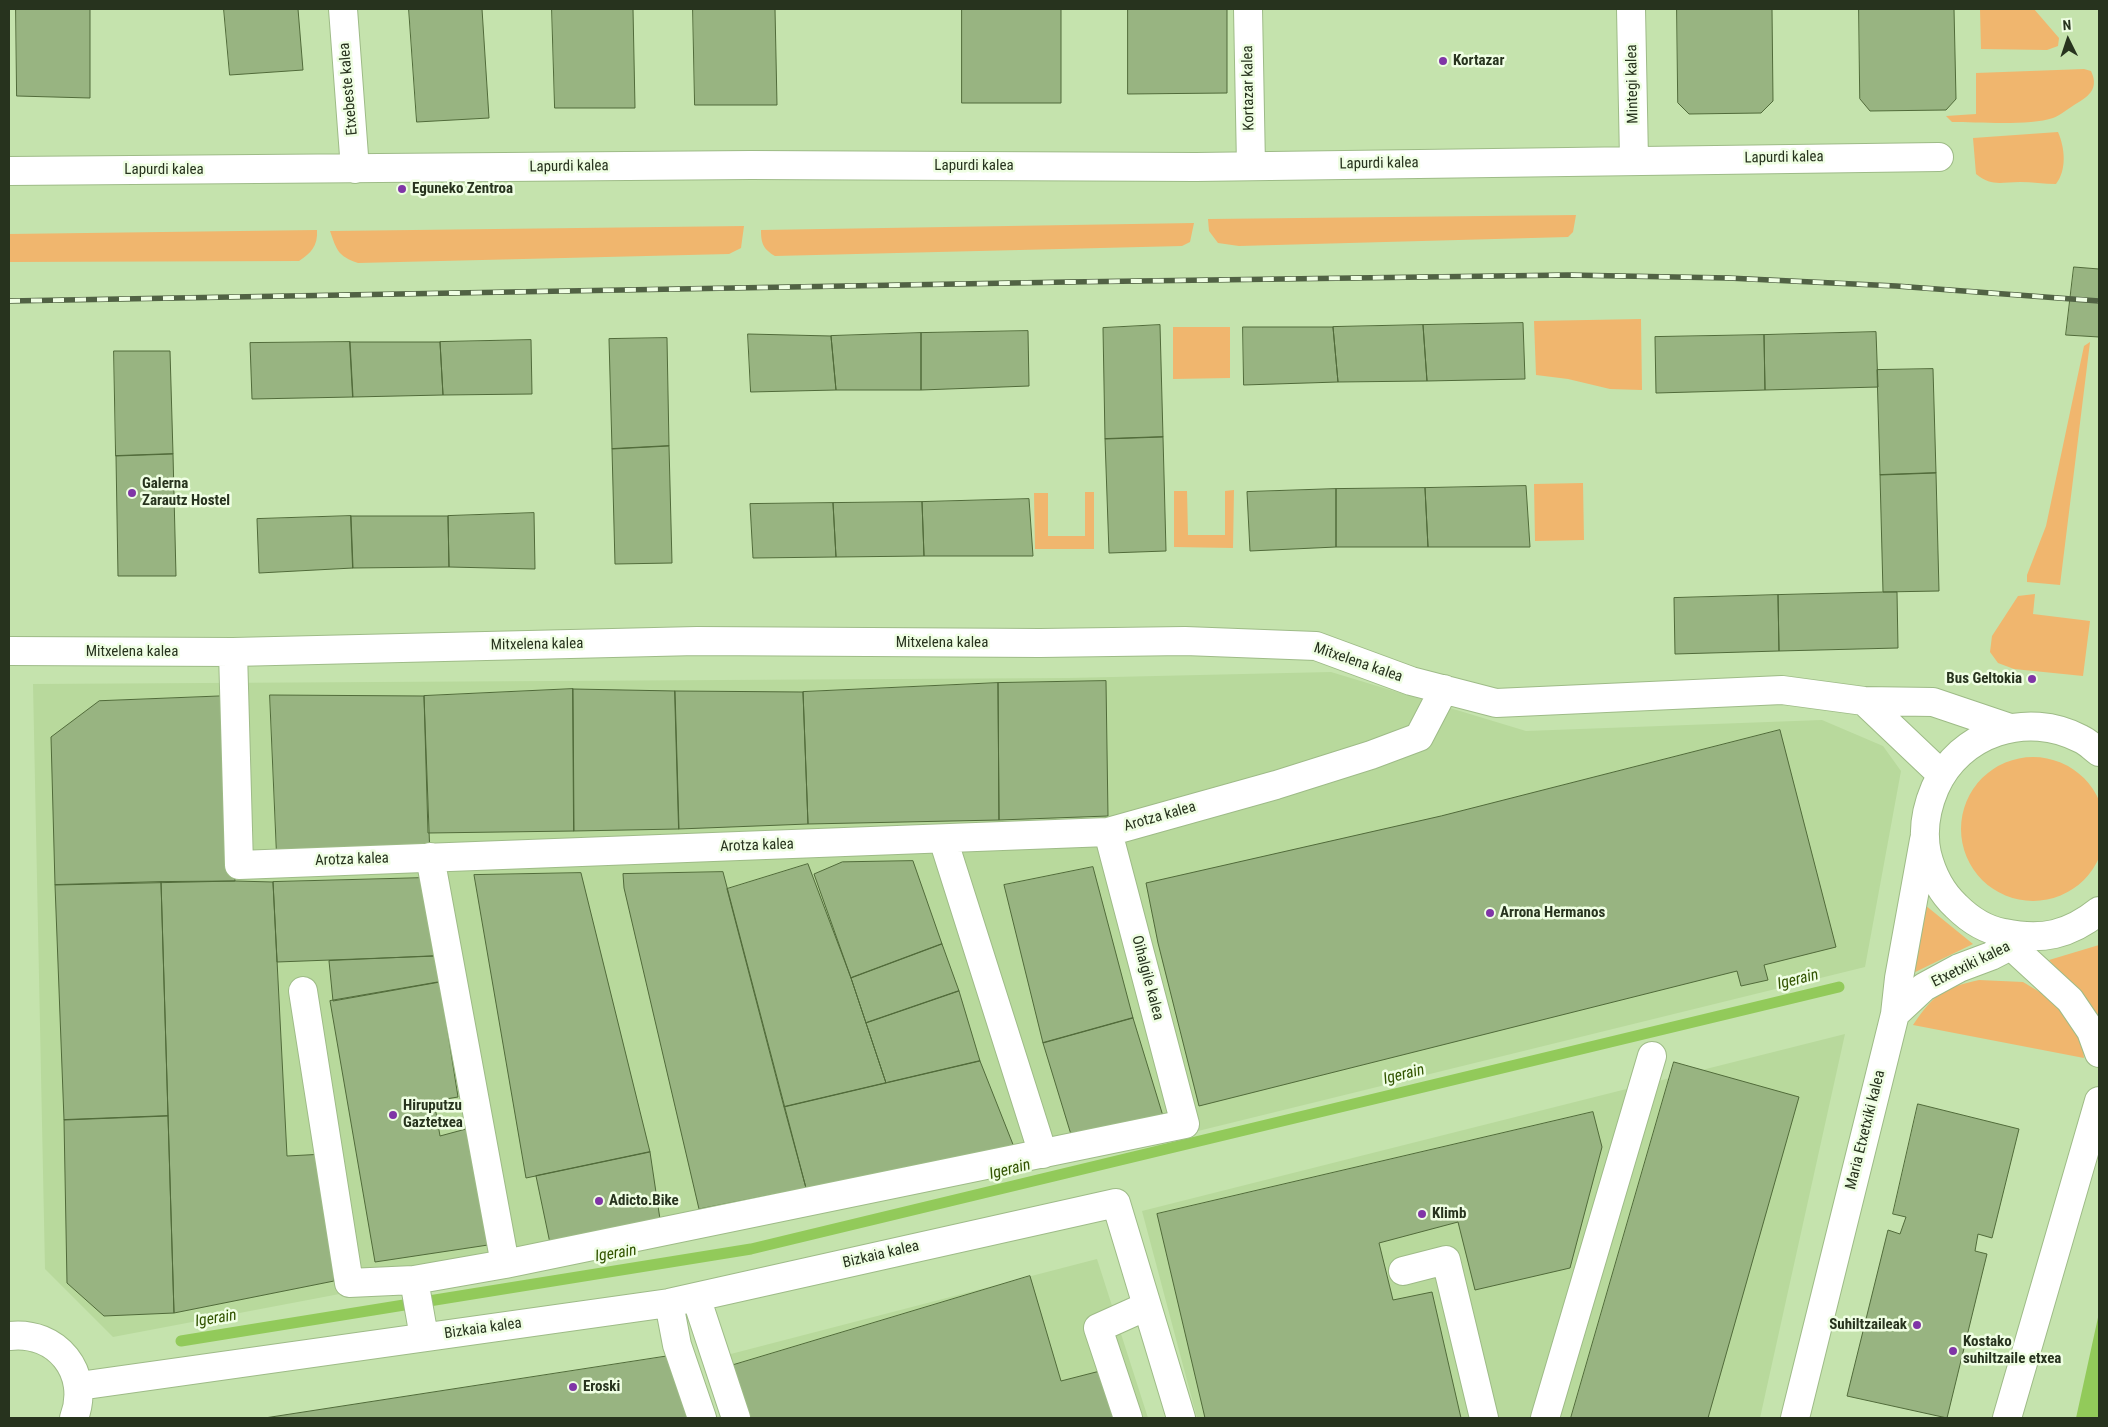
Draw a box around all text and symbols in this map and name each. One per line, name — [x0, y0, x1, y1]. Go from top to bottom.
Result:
north arrow — [2043, 15, 2093, 65]
text: N — [2062, 17, 2072, 33]
street label: Etxebeste kalea — [336, 42, 362, 136]
street label: Mintegi kalea — [1623, 44, 1643, 124]
street label: Kortazar kalea — [1239, 45, 1259, 131]
place label: Kortazar — [1453, 52, 1504, 70]
marker: Kortazar — [1437, 55, 1449, 67]
street label: Lapurdi kalea — [1744, 148, 1824, 168]
street label: Lapurdi kalea — [1339, 154, 1419, 174]
street label: Lapurdi kalea — [529, 157, 609, 177]
street label: Lapurdi kalea — [934, 157, 1014, 175]
street label: Lapurdi kalea — [124, 161, 204, 179]
place label: Eguneko Zentroa — [412, 180, 513, 198]
marker: Eguneko Zentroa — [396, 183, 408, 195]
place label: Galerna Zarautz Hostel — [142, 475, 230, 510]
marker: Galerna Zarautz Hostel — [126, 487, 138, 499]
street label: Mitxelena kalea — [896, 634, 988, 652]
street label: Mitxelena kalea — [491, 635, 583, 655]
street label: Mitxelena kalea — [1311, 639, 1405, 687]
street label: Mitxelena kalea — [86, 643, 178, 661]
place label: Bus Geltokia — [1946, 670, 2022, 688]
marker: Bus Geltokia — [2026, 673, 2038, 685]
street label: Arotza kalea — [1122, 798, 1198, 836]
street label: Arotza kalea — [720, 836, 794, 856]
street label: Arotza kalea — [315, 850, 389, 870]
place label: Arrona Hermanos — [1500, 904, 1605, 922]
marker: Arrona Hermanos — [1484, 907, 1496, 919]
street label: Oihalgile kalea — [1127, 934, 1167, 1022]
street label: Etxetxiki kalea — [1929, 938, 2013, 992]
water label: Igerain — [1775, 966, 1821, 994]
water label: Igerain — [1381, 1061, 1427, 1089]
street label: Maria Etxetxiki kalea — [1842, 1069, 1890, 1191]
place label: Hiruputzu Gaztetxea — [403, 1097, 463, 1132]
marker: Hiruputzu Gaztetxea — [387, 1109, 399, 1121]
water label: Igerain — [987, 1156, 1033, 1184]
place label: Adicto.Bike — [609, 1192, 679, 1210]
marker: Adicto.Bike — [593, 1195, 605, 1207]
place label: Klimb — [1432, 1205, 1466, 1223]
marker: Klimb — [1416, 1208, 1428, 1220]
street label: Bizkaia kalea — [841, 1237, 921, 1273]
water label: Igerain — [594, 1241, 638, 1267]
water label: Igerain — [194, 1306, 238, 1332]
street label: Bizkaia kalea — [443, 1315, 523, 1343]
place label: Suhiltzaileak — [1829, 1316, 1907, 1334]
marker: Suhiltzaileak — [1911, 1319, 1923, 1331]
place label: Kostako suhiltzaile etxea — [1963, 1333, 2061, 1368]
marker: Kostako suhiltzaile etxea — [1947, 1345, 1959, 1357]
place label: Eroski — [583, 1378, 620, 1396]
marker: Eroski — [567, 1381, 579, 1393]

